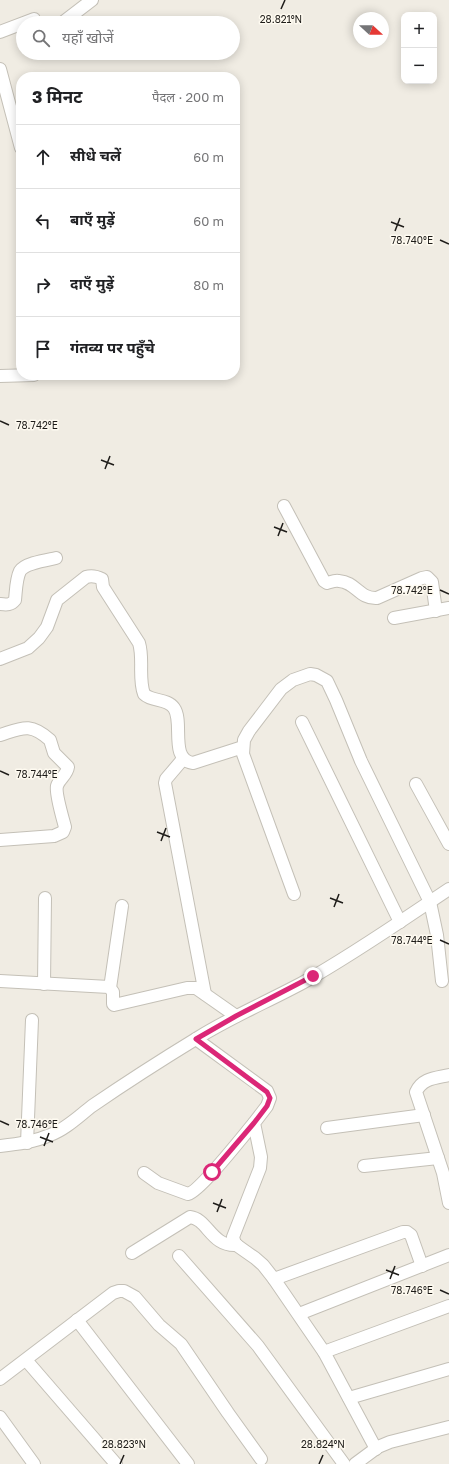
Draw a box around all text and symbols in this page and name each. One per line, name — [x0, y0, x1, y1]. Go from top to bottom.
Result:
north arrow — [353, 12, 389, 48]
map controls — [401, 12, 437, 84]
button: + — [401, 12, 437, 48]
text: 28.821°N — [260, 13, 302, 25]
search box — [16, 16, 240, 60]
icon: search — [30, 27, 52, 49]
text: यहाँ खोजें — [62, 28, 114, 46]
button: − — [401, 48, 437, 84]
text: 3 मिनट — [32, 86, 82, 107]
text: पैदल · 200 m — [152, 89, 224, 105]
icon: ahead — [32, 146, 54, 168]
text: सीधे चलें — [70, 146, 121, 164]
text: 60 m — [193, 149, 224, 165]
icon: left — [32, 210, 54, 232]
text: बाएँ मुड़ें — [70, 210, 115, 228]
text: 60 m — [193, 213, 224, 229]
text: 78.740°E — [391, 234, 433, 246]
icon: right — [32, 274, 54, 296]
text: दाएँ मुड़ें — [70, 274, 114, 292]
text: 80 m — [193, 277, 224, 293]
icon: arrive — [32, 338, 54, 360]
text: गंतव्य पर पहुँचे — [70, 338, 155, 356]
text: 78.742°E — [16, 419, 58, 431]
text: 78.742°E — [391, 584, 433, 596]
text: 78.744°E — [16, 768, 58, 780]
text: 78.744°E — [391, 934, 433, 946]
route end — [304, 967, 322, 985]
text: 78.746°E — [16, 1118, 58, 1130]
route start — [203, 1163, 221, 1181]
text: 78.746°E — [391, 1284, 433, 1296]
text: 28.823°N — [102, 1438, 146, 1450]
text: 28.824°N — [301, 1438, 345, 1450]

